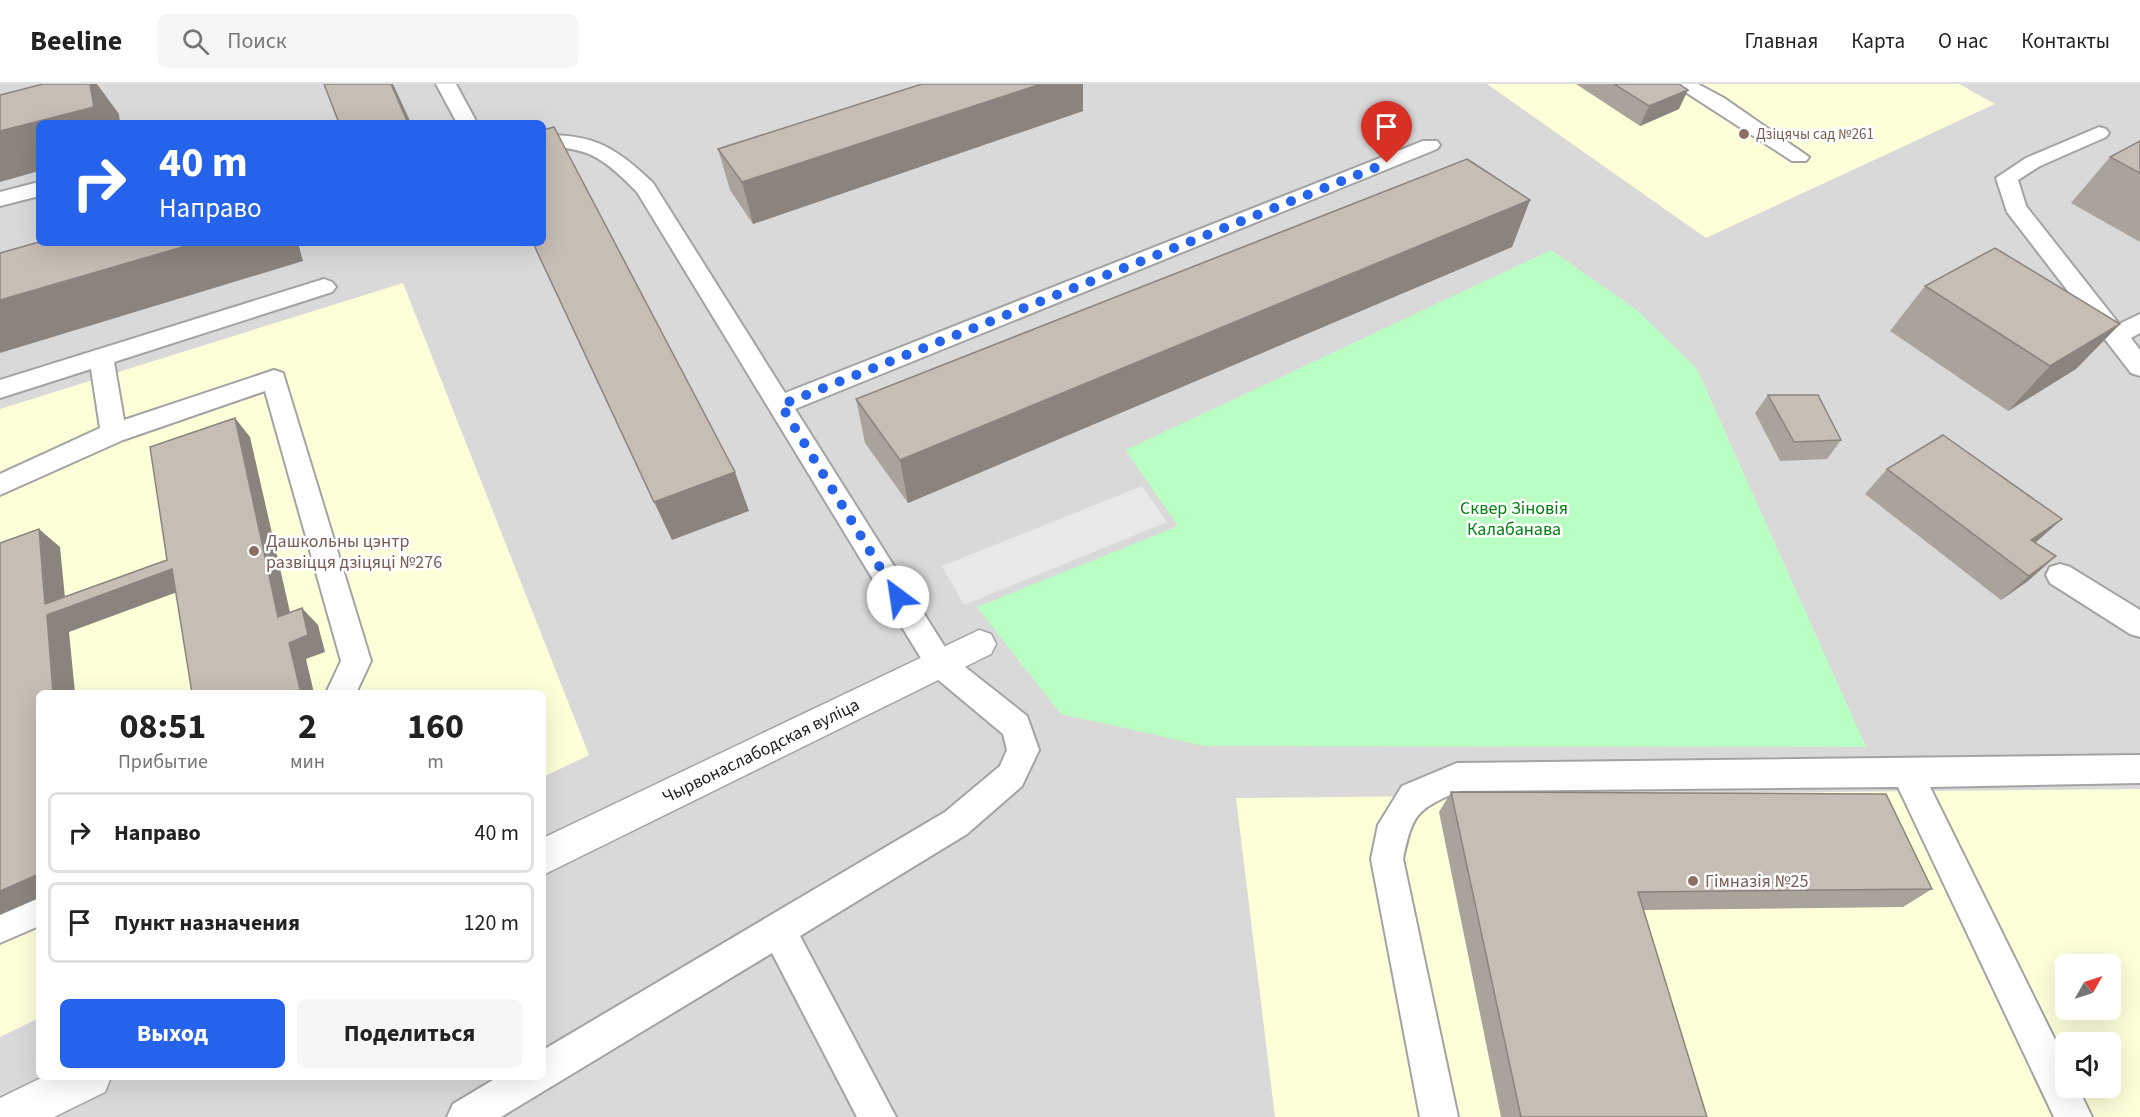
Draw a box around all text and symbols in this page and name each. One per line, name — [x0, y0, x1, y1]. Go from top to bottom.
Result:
search box — [158, 14, 578, 68]
text: Beeline — [30, 21, 122, 61]
icon: search — [179, 25, 212, 58]
text: Поиск — [227, 25, 287, 57]
text: Главная — [1745, 26, 1818, 56]
text: Карта — [1851, 26, 1905, 56]
text: О нас — [1938, 26, 1988, 56]
text: Контакты — [2021, 26, 2110, 56]
pin — [1361, 101, 1412, 163]
icon: arrive — [1370, 110, 1403, 143]
place label: Дзіцячы сад №261 — [1756, 124, 1874, 145]
marker: Дзіцячы сад №261 — [1737, 127, 1751, 141]
text: 40 m — [159, 133, 248, 193]
icon: right — [60, 144, 138, 222]
text: Направо — [159, 189, 262, 228]
park label: Сквер Зіновія Калабанава — [1460, 496, 1568, 542]
place label: Дашкольны цэнтр развіцця дзіцяці №276 — [266, 529, 442, 575]
marker: Дашкольны цэнтр развіцця дзіцяці №276 — [247, 544, 261, 558]
position arrow — [866, 565, 930, 629]
street label: Чырвонаслабодская вуліца — [658, 692, 864, 810]
text: 08:51 — [120, 701, 206, 752]
text: 2 — [298, 701, 317, 752]
text: 160 — [407, 701, 464, 752]
text: Прибытие — [118, 748, 208, 776]
text: мин — [290, 748, 325, 776]
text: m — [427, 748, 444, 776]
icon: right — [63, 816, 96, 849]
text: Направо — [114, 817, 201, 849]
text: 40 m — [474, 817, 519, 849]
place label: Гімназія №25 — [1705, 869, 1808, 894]
marker: Гімназія №25 — [1686, 874, 1700, 888]
icon: arrive — [63, 906, 96, 939]
text: Пункт назначения — [114, 907, 300, 939]
text: 120 m — [464, 907, 519, 939]
north arrow — [2055, 954, 2121, 1020]
map controls — [2055, 954, 2121, 1098]
button: Выход — [60, 999, 285, 1068]
button: Поделиться — [297, 999, 522, 1068]
button: sound — [2055, 1032, 2121, 1098]

